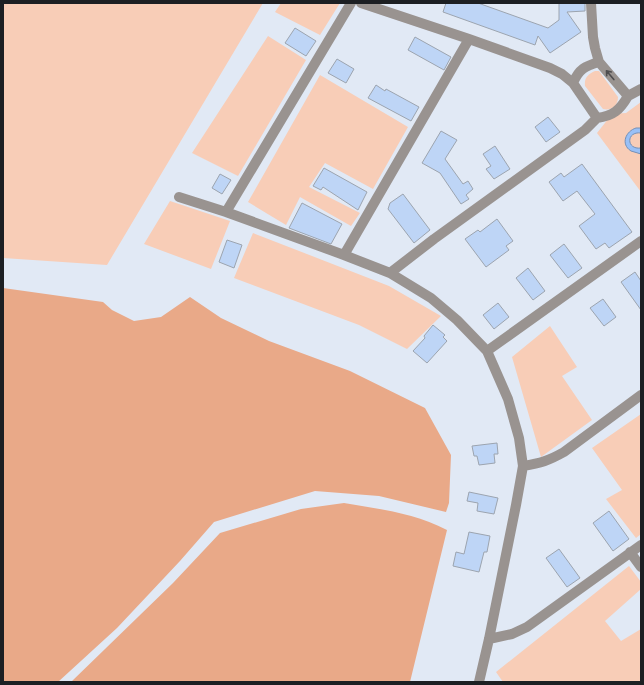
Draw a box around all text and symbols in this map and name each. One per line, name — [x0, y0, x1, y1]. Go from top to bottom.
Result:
one-way arrow — [606, 70, 615, 81]

